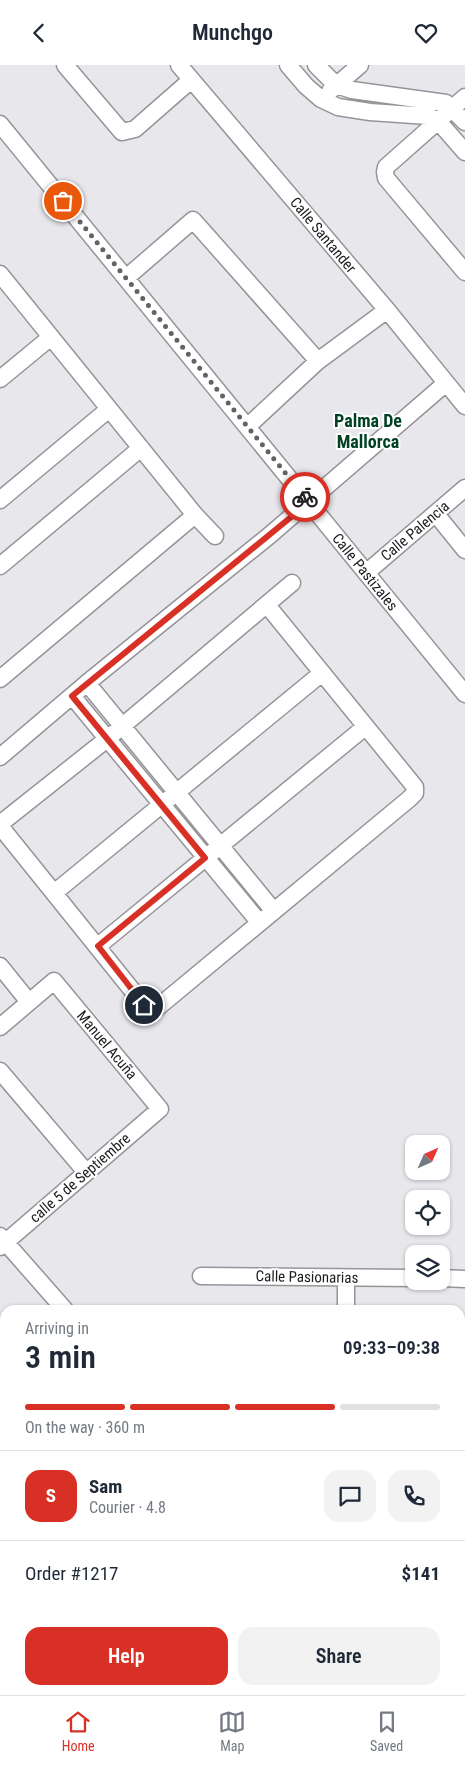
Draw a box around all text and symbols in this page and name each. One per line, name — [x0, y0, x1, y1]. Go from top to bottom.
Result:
icon: back — [25, 19, 53, 47]
icon: heart — [412, 19, 440, 47]
text: Munchgo — [192, 20, 273, 45]
pin — [42, 180, 84, 222]
icon: bag — [49, 187, 77, 215]
street label: Calle Santander — [286, 194, 360, 277]
district label: Palma De Mallorca — [334, 410, 402, 452]
courier — [280, 472, 330, 522]
icon: bike — [291, 483, 319, 511]
street label: Calle Palencia — [377, 497, 453, 565]
street label: Calle Pastizales — [328, 530, 402, 614]
pin — [123, 984, 165, 1026]
icon: home — [130, 991, 158, 1019]
street label: Manuel Acuña — [73, 1007, 141, 1083]
street label: calle 5 de Septiembre — [26, 1129, 134, 1227]
north arrow — [405, 1135, 450, 1180]
map controls — [405, 1135, 450, 1290]
button: locate — [405, 1190, 450, 1235]
button: layers — [405, 1245, 450, 1290]
street label: Calle Pasionarias — [255, 1267, 359, 1287]
text: Arriving in — [25, 1319, 89, 1338]
text: 09:33–09:38 — [343, 1336, 440, 1359]
text: 3 min — [25, 1338, 96, 1376]
text: On the way · 360 m — [25, 1418, 145, 1437]
button: chat — [324, 1470, 376, 1522]
button: phone — [388, 1470, 440, 1522]
text: Sam — [89, 1475, 122, 1498]
text: S — [46, 1484, 56, 1507]
text: Courier · 4.8 — [89, 1498, 166, 1517]
text: Order #1217 — [25, 1562, 118, 1585]
text: $141 — [402, 1562, 440, 1585]
button: Help — [25, 1627, 228, 1685]
button: Share — [238, 1627, 440, 1685]
tab: Home — [62, 1708, 95, 1754]
tab: Map — [218, 1708, 246, 1754]
tab: Saved — [370, 1708, 403, 1754]

